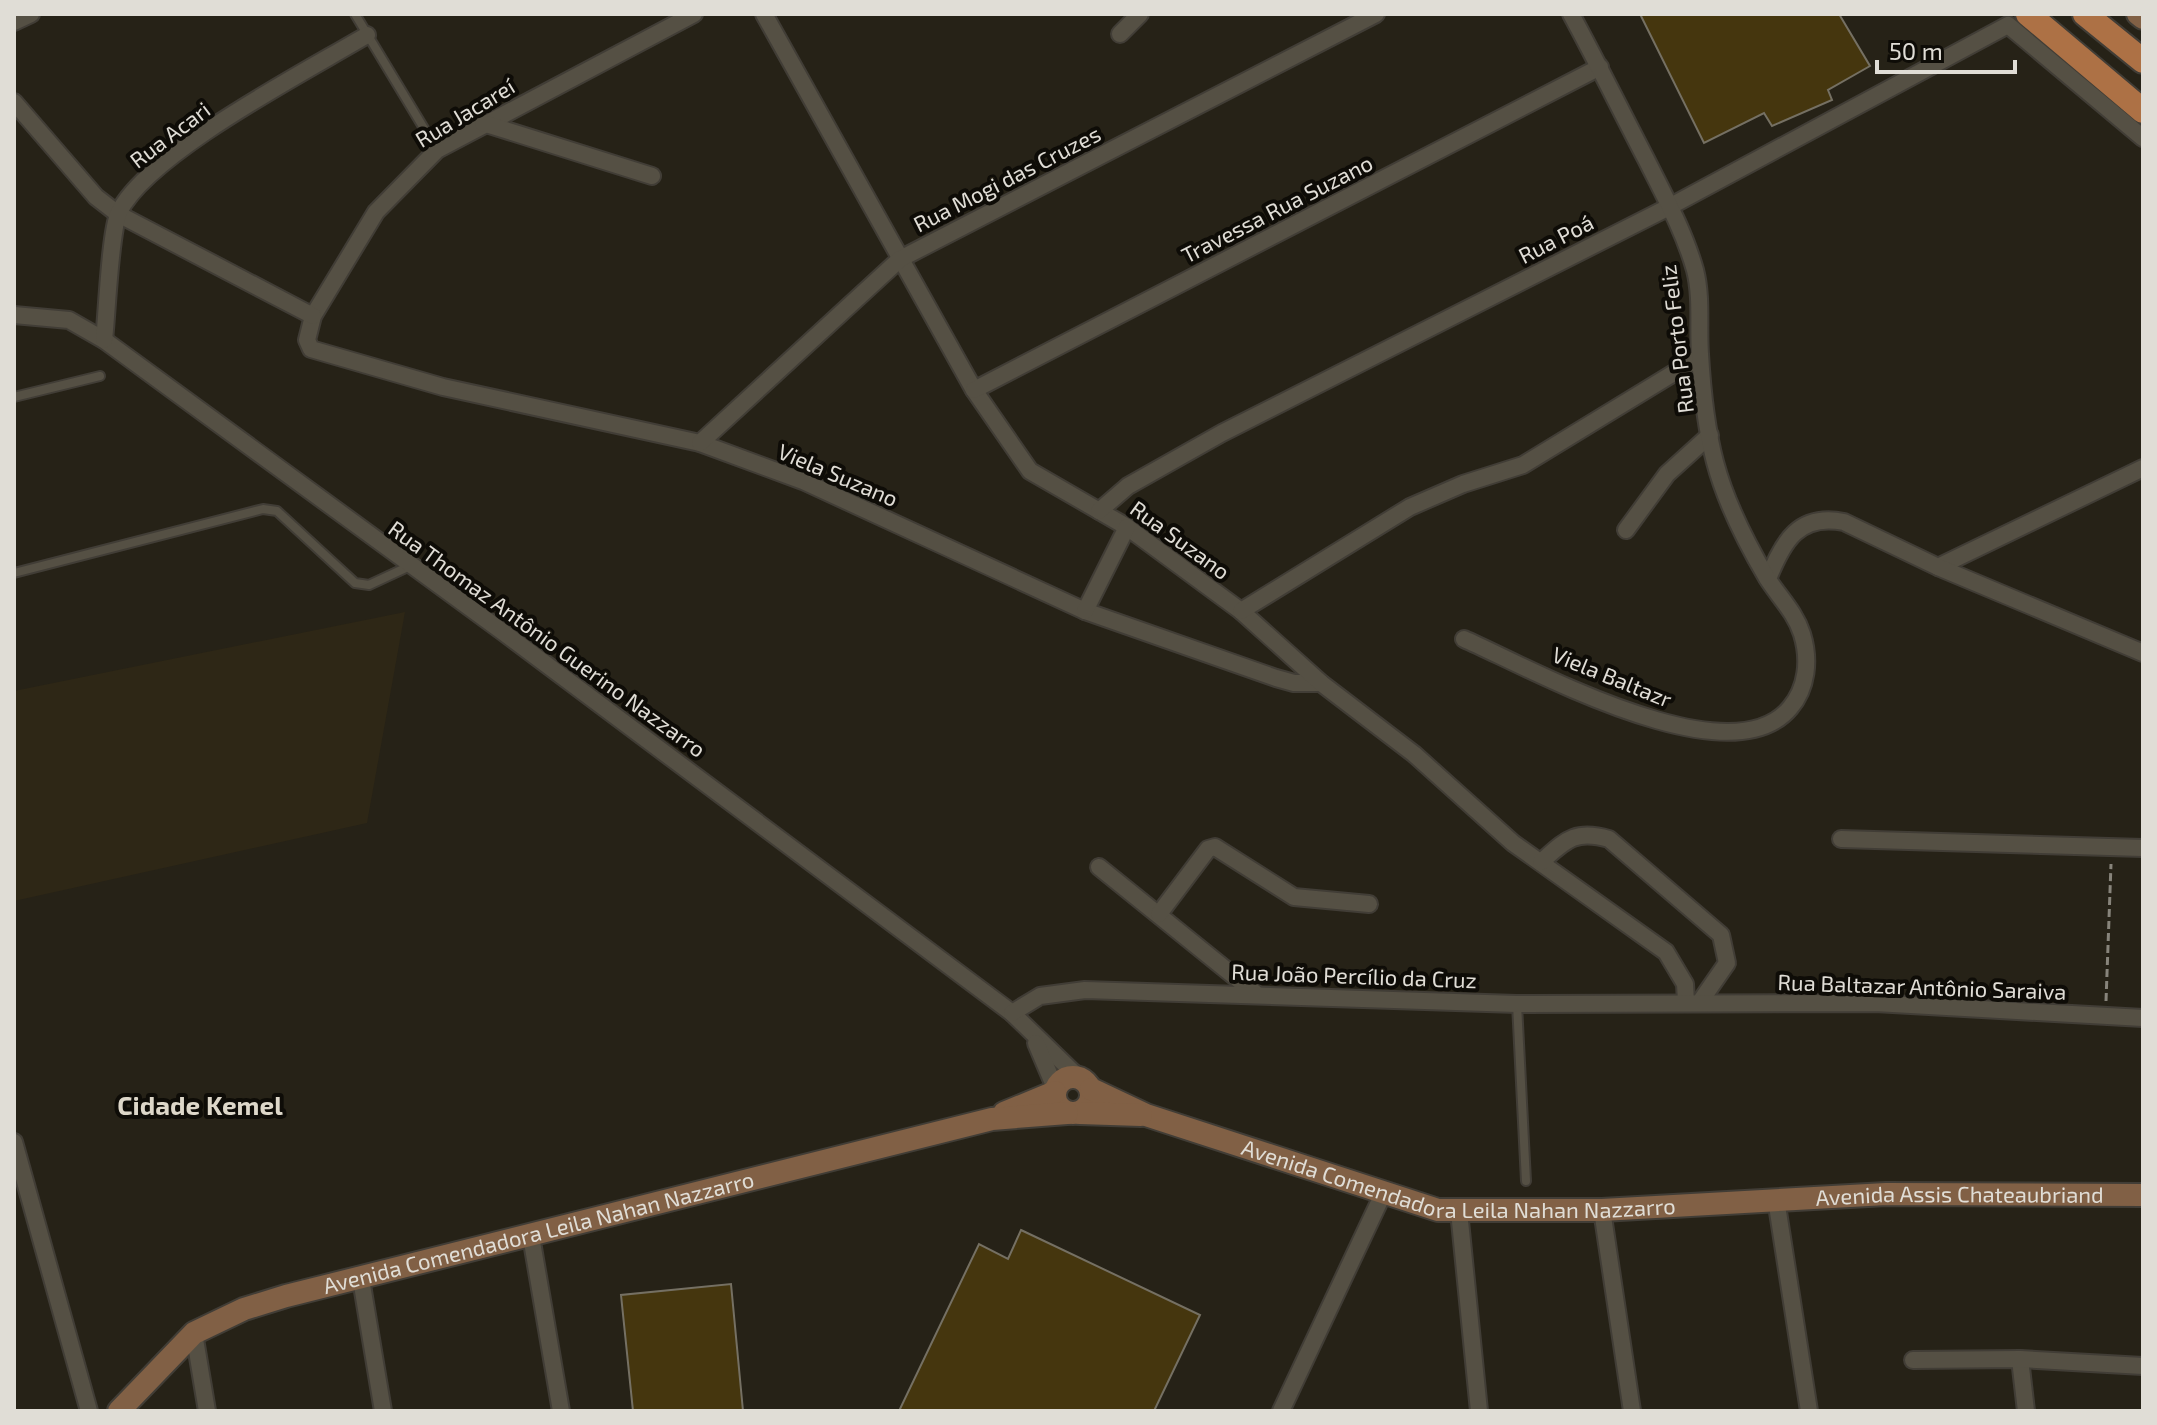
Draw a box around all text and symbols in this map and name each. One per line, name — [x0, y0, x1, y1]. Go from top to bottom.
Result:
scale bar — [1877, 24, 2015, 74]
text: 50 m — [1889, 36, 1943, 65]
street label: Rua Jacareí — [410, 72, 520, 152]
street label: Rua Acari — [124, 96, 215, 173]
street label: Rua Mogi das Cruzes — [909, 120, 1104, 237]
street label: Travessa Rua Suzano — [1177, 149, 1376, 268]
street label: Rua Poá — [1514, 208, 1597, 268]
street label: Rua Porto Feliz — [1654, 263, 1698, 415]
street label: Viela Suzano — [775, 437, 902, 511]
street label: Rua Suzano — [1126, 494, 1235, 584]
street label: Rua Thomaz Antônio Guerino Nazzarro — [384, 514, 711, 762]
street label: Viela Baltazr — [1549, 640, 1676, 712]
street label: Rua João Percílio da Cruz — [1231, 958, 1477, 992]
street label: Rua Baltazar Antônio Saraiva — [1777, 968, 2067, 1004]
district label: Cidade Kemel — [117, 1089, 283, 1120]
street label: Avenida Comendadora Leila Nahan Nazzarro — [1239, 1133, 1676, 1222]
street label: Avenida Comendadora Leila Nahan Nazzarro — [320, 1165, 756, 1298]
street label: Avenida Assis Chateaubriand — [1815, 1180, 2104, 1210]

